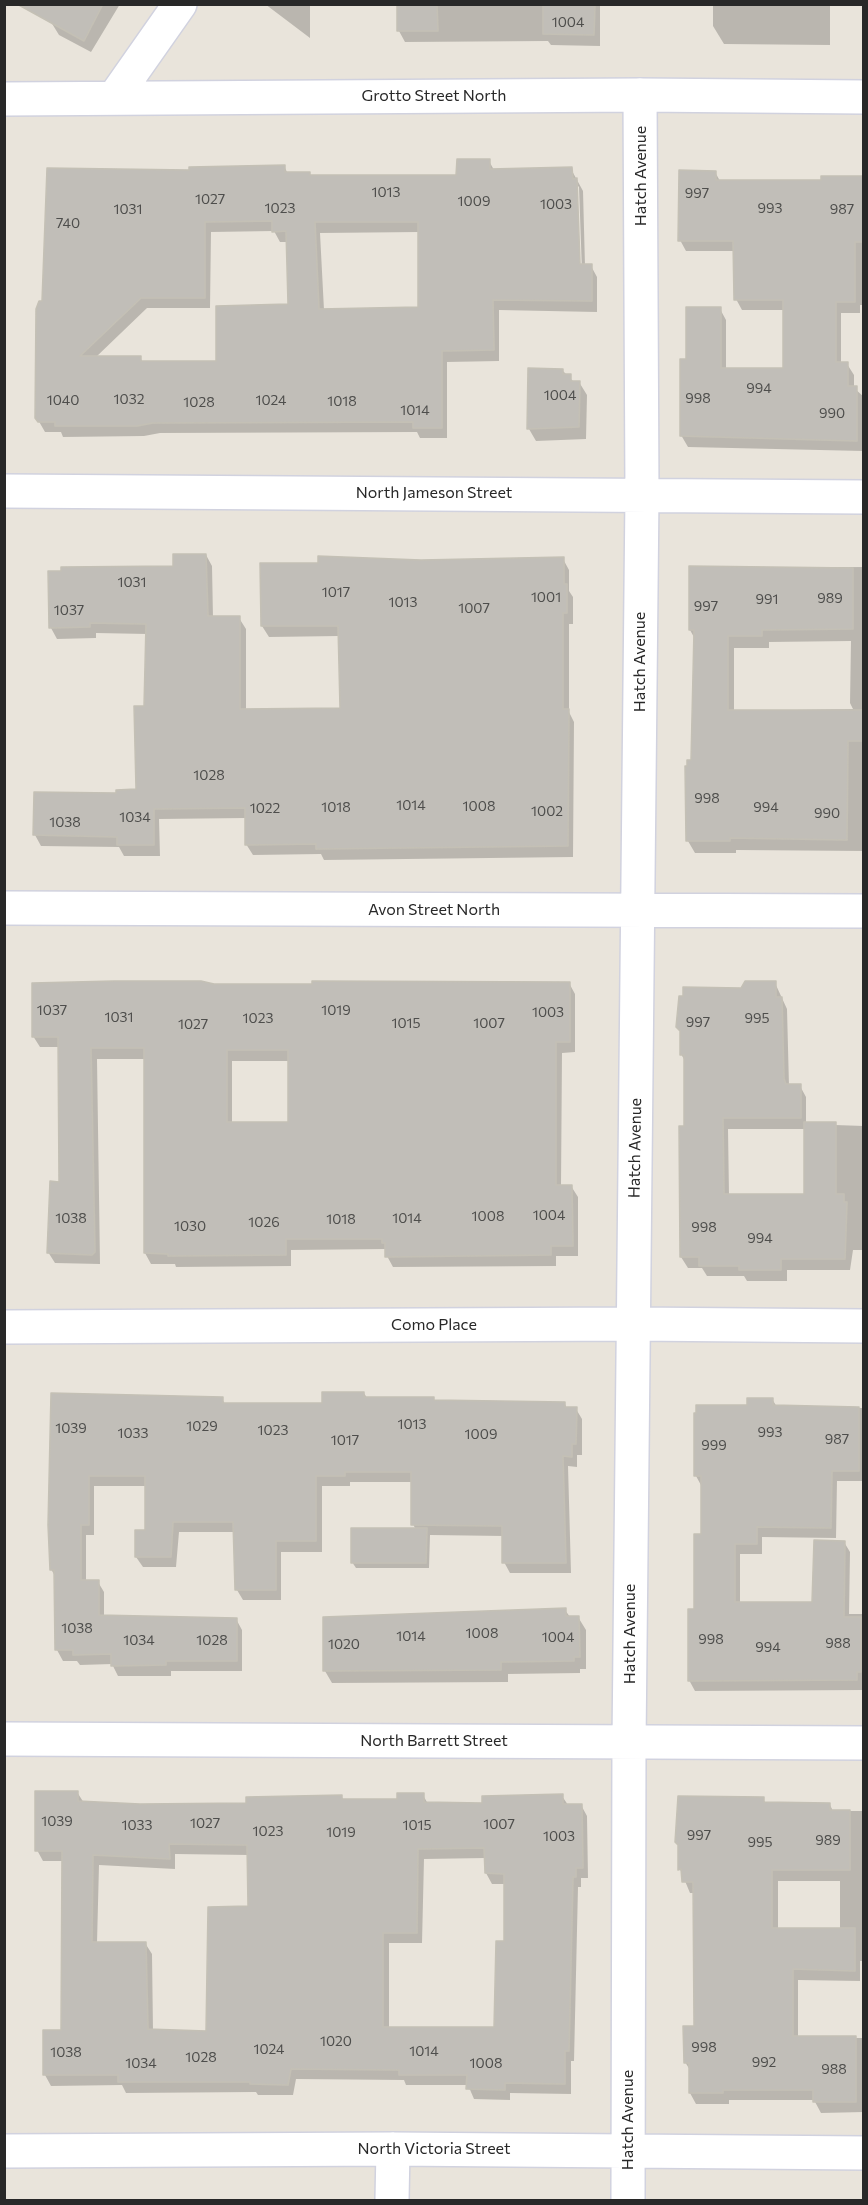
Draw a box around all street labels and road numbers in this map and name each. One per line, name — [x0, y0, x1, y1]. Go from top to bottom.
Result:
street label: Grotto Street North — [362, 86, 506, 106]
street label: Hatch Avenue — [631, 126, 651, 226]
street label: North Jameson Street — [356, 483, 512, 503]
street label: Hatch Avenue — [630, 612, 650, 712]
street label: Avon Street North — [368, 900, 500, 920]
street label: Hatch Avenue — [625, 1098, 645, 1198]
street label: Como Place — [391, 1315, 477, 1335]
street label: Hatch Avenue — [620, 1584, 640, 1684]
street label: North Barrett Street — [360, 1731, 508, 1751]
street label: Hatch Avenue — [618, 2070, 638, 2170]
street label: North Victoria Street — [358, 2139, 510, 2159]

